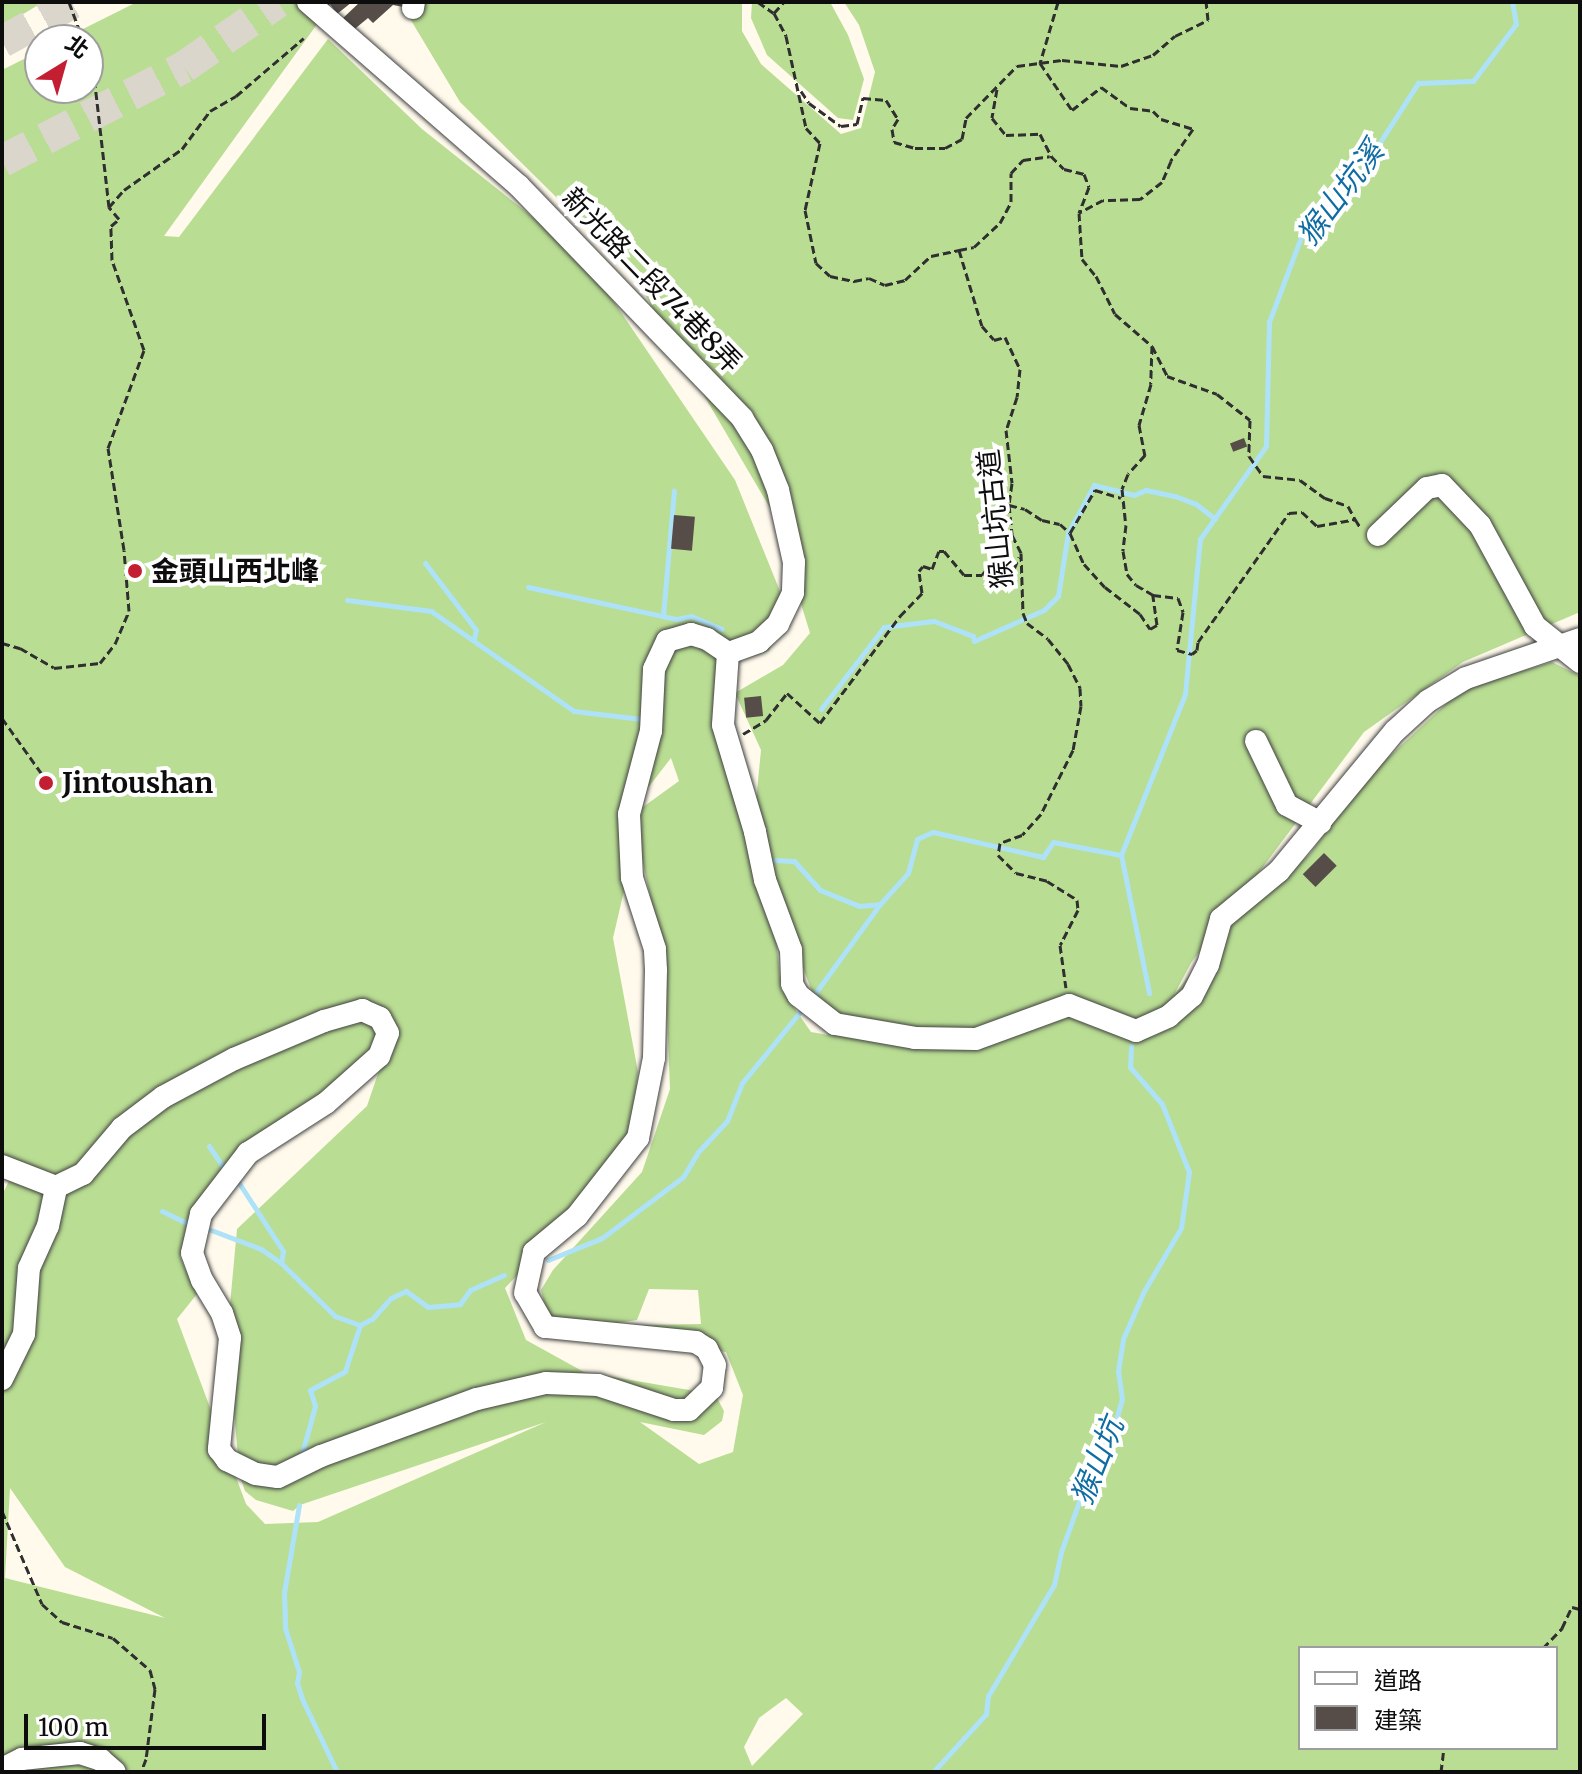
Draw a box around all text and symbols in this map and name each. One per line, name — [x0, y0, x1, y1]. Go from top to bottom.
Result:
north arrow — [24, 24, 104, 104]
text: 北 — [60, 29, 94, 64]
water label: 猴山坑溪 — [1290, 134, 1390, 252]
street label: 新光路二段74巷8弄 — [555, 181, 749, 379]
street label: 猴山坑古道 — [971, 448, 1019, 590]
place label: 金頭山西北峰 — [151, 554, 319, 588]
marker: 金頭山西北峰 — [126, 562, 144, 580]
place label: Jintoushan — [62, 766, 213, 800]
marker: Jintoushan — [37, 774, 55, 792]
water label: 猴山坑 — [1063, 1413, 1131, 1509]
legend — [1298, 1646, 1558, 1750]
text: 道路 — [1374, 1665, 1422, 1696]
scale bar — [28, 1698, 270, 1748]
text: 建築 — [1374, 1705, 1422, 1736]
text: 100 m — [38, 1712, 108, 1743]

